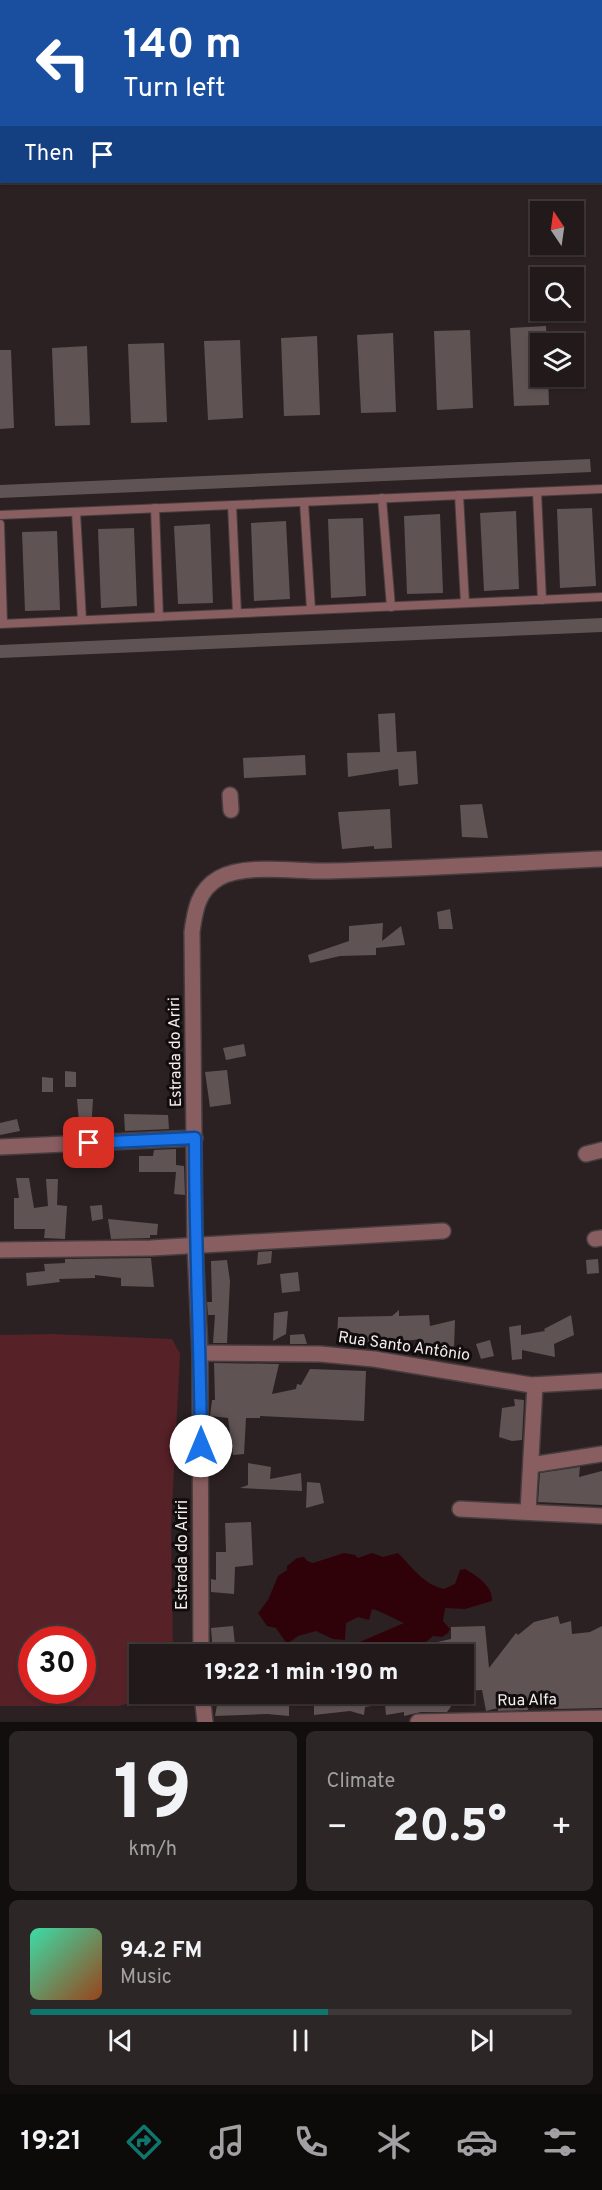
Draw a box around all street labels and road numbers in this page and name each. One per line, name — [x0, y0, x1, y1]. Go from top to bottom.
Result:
street label: Estrada do Ariri — [165, 997, 187, 1107]
street label: Rua Santo Antônio — [337, 1328, 471, 1366]
street label: Estrada do Ariri — [173, 1500, 193, 1610]
street label: Rua Alfa — [497, 1690, 557, 1712]

